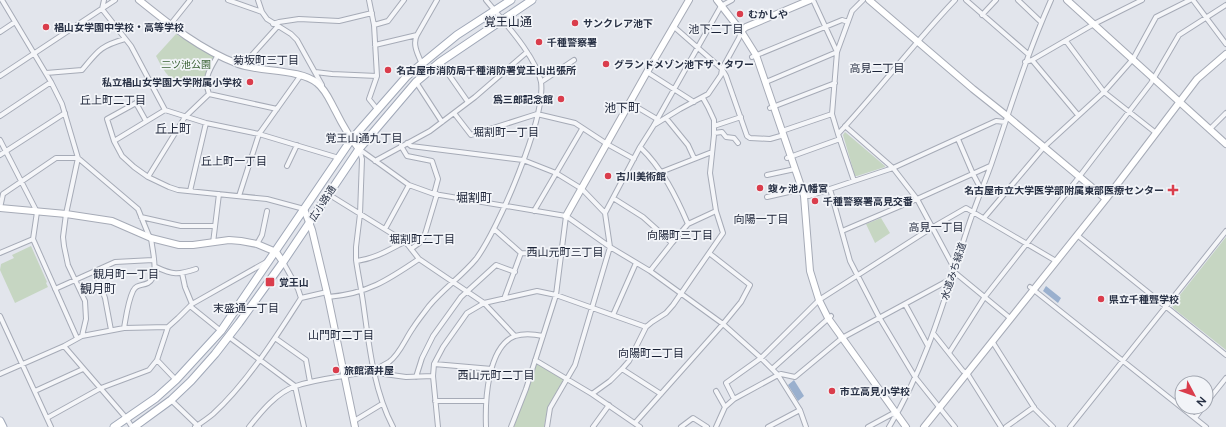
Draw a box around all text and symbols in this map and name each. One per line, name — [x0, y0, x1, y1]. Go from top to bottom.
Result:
place label: むかしや — [748, 8, 788, 21]
marker: むかしや — [735, 9, 745, 19]
district label: 覚王山通 — [484, 15, 532, 29]
place label: サンクレア池下 — [583, 17, 653, 30]
marker: サンクレア池下 — [570, 18, 580, 28]
place label: 椙山女学園中学校・高等学校 — [54, 21, 184, 34]
marker: 椙山女学園中学校・高等学校 — [41, 22, 51, 32]
district label: 池下二丁目 — [689, 23, 744, 36]
place label: 千種警察署 — [547, 36, 597, 49]
marker: 千種警察署 — [534, 37, 544, 47]
district label: 菊坂町三丁目 — [233, 54, 299, 67]
park label: 二ツ池公園 — [161, 58, 211, 71]
place label: グランドメゾン池下ザ・タワー — [614, 58, 754, 71]
marker: グランドメゾン池下ザ・タワー — [601, 59, 611, 69]
district label: 高見二丁目 — [850, 62, 905, 75]
place label: 名古屋市消防局千種消防署覚王山出張所 — [396, 64, 576, 77]
marker: 名古屋市消防局千種消防署覚王山出張所 — [383, 65, 393, 75]
place label: 私立椙山女学園大学附属小学校 — [102, 76, 242, 89]
marker: 私立椙山女学園大学附属小学校 — [245, 77, 255, 87]
place label: 爲三郎記念館 — [493, 93, 553, 106]
district label: 丘上町二丁目 — [80, 94, 146, 107]
marker: 爲三郎記念館 — [556, 94, 566, 104]
district label: 池下町 — [604, 101, 640, 115]
district label: 丘上町 — [155, 122, 191, 136]
district label: 堀割町一丁目 — [473, 126, 539, 139]
district label: 覚王山通九丁目 — [326, 132, 403, 145]
district label: 丘上町一丁目 — [201, 155, 267, 168]
place label: 古川美術館 — [616, 170, 666, 183]
marker: 古川美術館 — [603, 171, 613, 181]
place label: 蝮ヶ池八幡宮 — [768, 182, 828, 195]
street label: 広小路通 — [306, 183, 339, 224]
marker: 蝮ヶ池八幡宮 — [755, 183, 765, 193]
place label: 名古屋市立大学医学部附属東部医療センター — [964, 184, 1164, 197]
marker: 名古屋市立大学医学部附属東部医療センター — [1167, 184, 1179, 196]
district label: 堀割町 — [456, 191, 492, 205]
place label: 千種警察署高見交番 — [823, 195, 913, 208]
marker: 千種警察署高見交番 — [810, 196, 820, 206]
district label: 向陽一丁目 — [734, 213, 789, 226]
district label: 高見一丁目 — [909, 221, 964, 234]
district label: 向陽町三丁目 — [647, 229, 713, 242]
district label: 堀割町二丁目 — [389, 233, 455, 246]
street label: 水道みち緑道 — [938, 241, 969, 302]
district label: 西山元町三丁目 — [527, 246, 604, 259]
district label: 観月町一丁目 — [93, 268, 159, 281]
marker: 覚王山 — [264, 276, 276, 288]
place label: 覚王山 — [279, 276, 309, 289]
district label: 観月町 — [80, 282, 116, 296]
place label: 県立千種聾学校 — [1109, 293, 1179, 306]
marker: 県立千種聾学校 — [1096, 294, 1106, 304]
district label: 末盛通一丁目 — [213, 302, 279, 315]
district label: 山門町二丁目 — [308, 329, 374, 342]
district label: 向陽町二丁目 — [618, 347, 684, 360]
place label: 旅館酒井屋 — [344, 364, 394, 377]
marker: 旅館酒井屋 — [331, 365, 341, 375]
district label: 西山元町二丁目 — [458, 369, 535, 382]
north arrow — [1174, 375, 1214, 415]
place label: 市立高見小学校 — [840, 385, 910, 398]
marker: 市立高見小学校 — [827, 386, 837, 396]
text: N — [1193, 394, 1209, 409]

